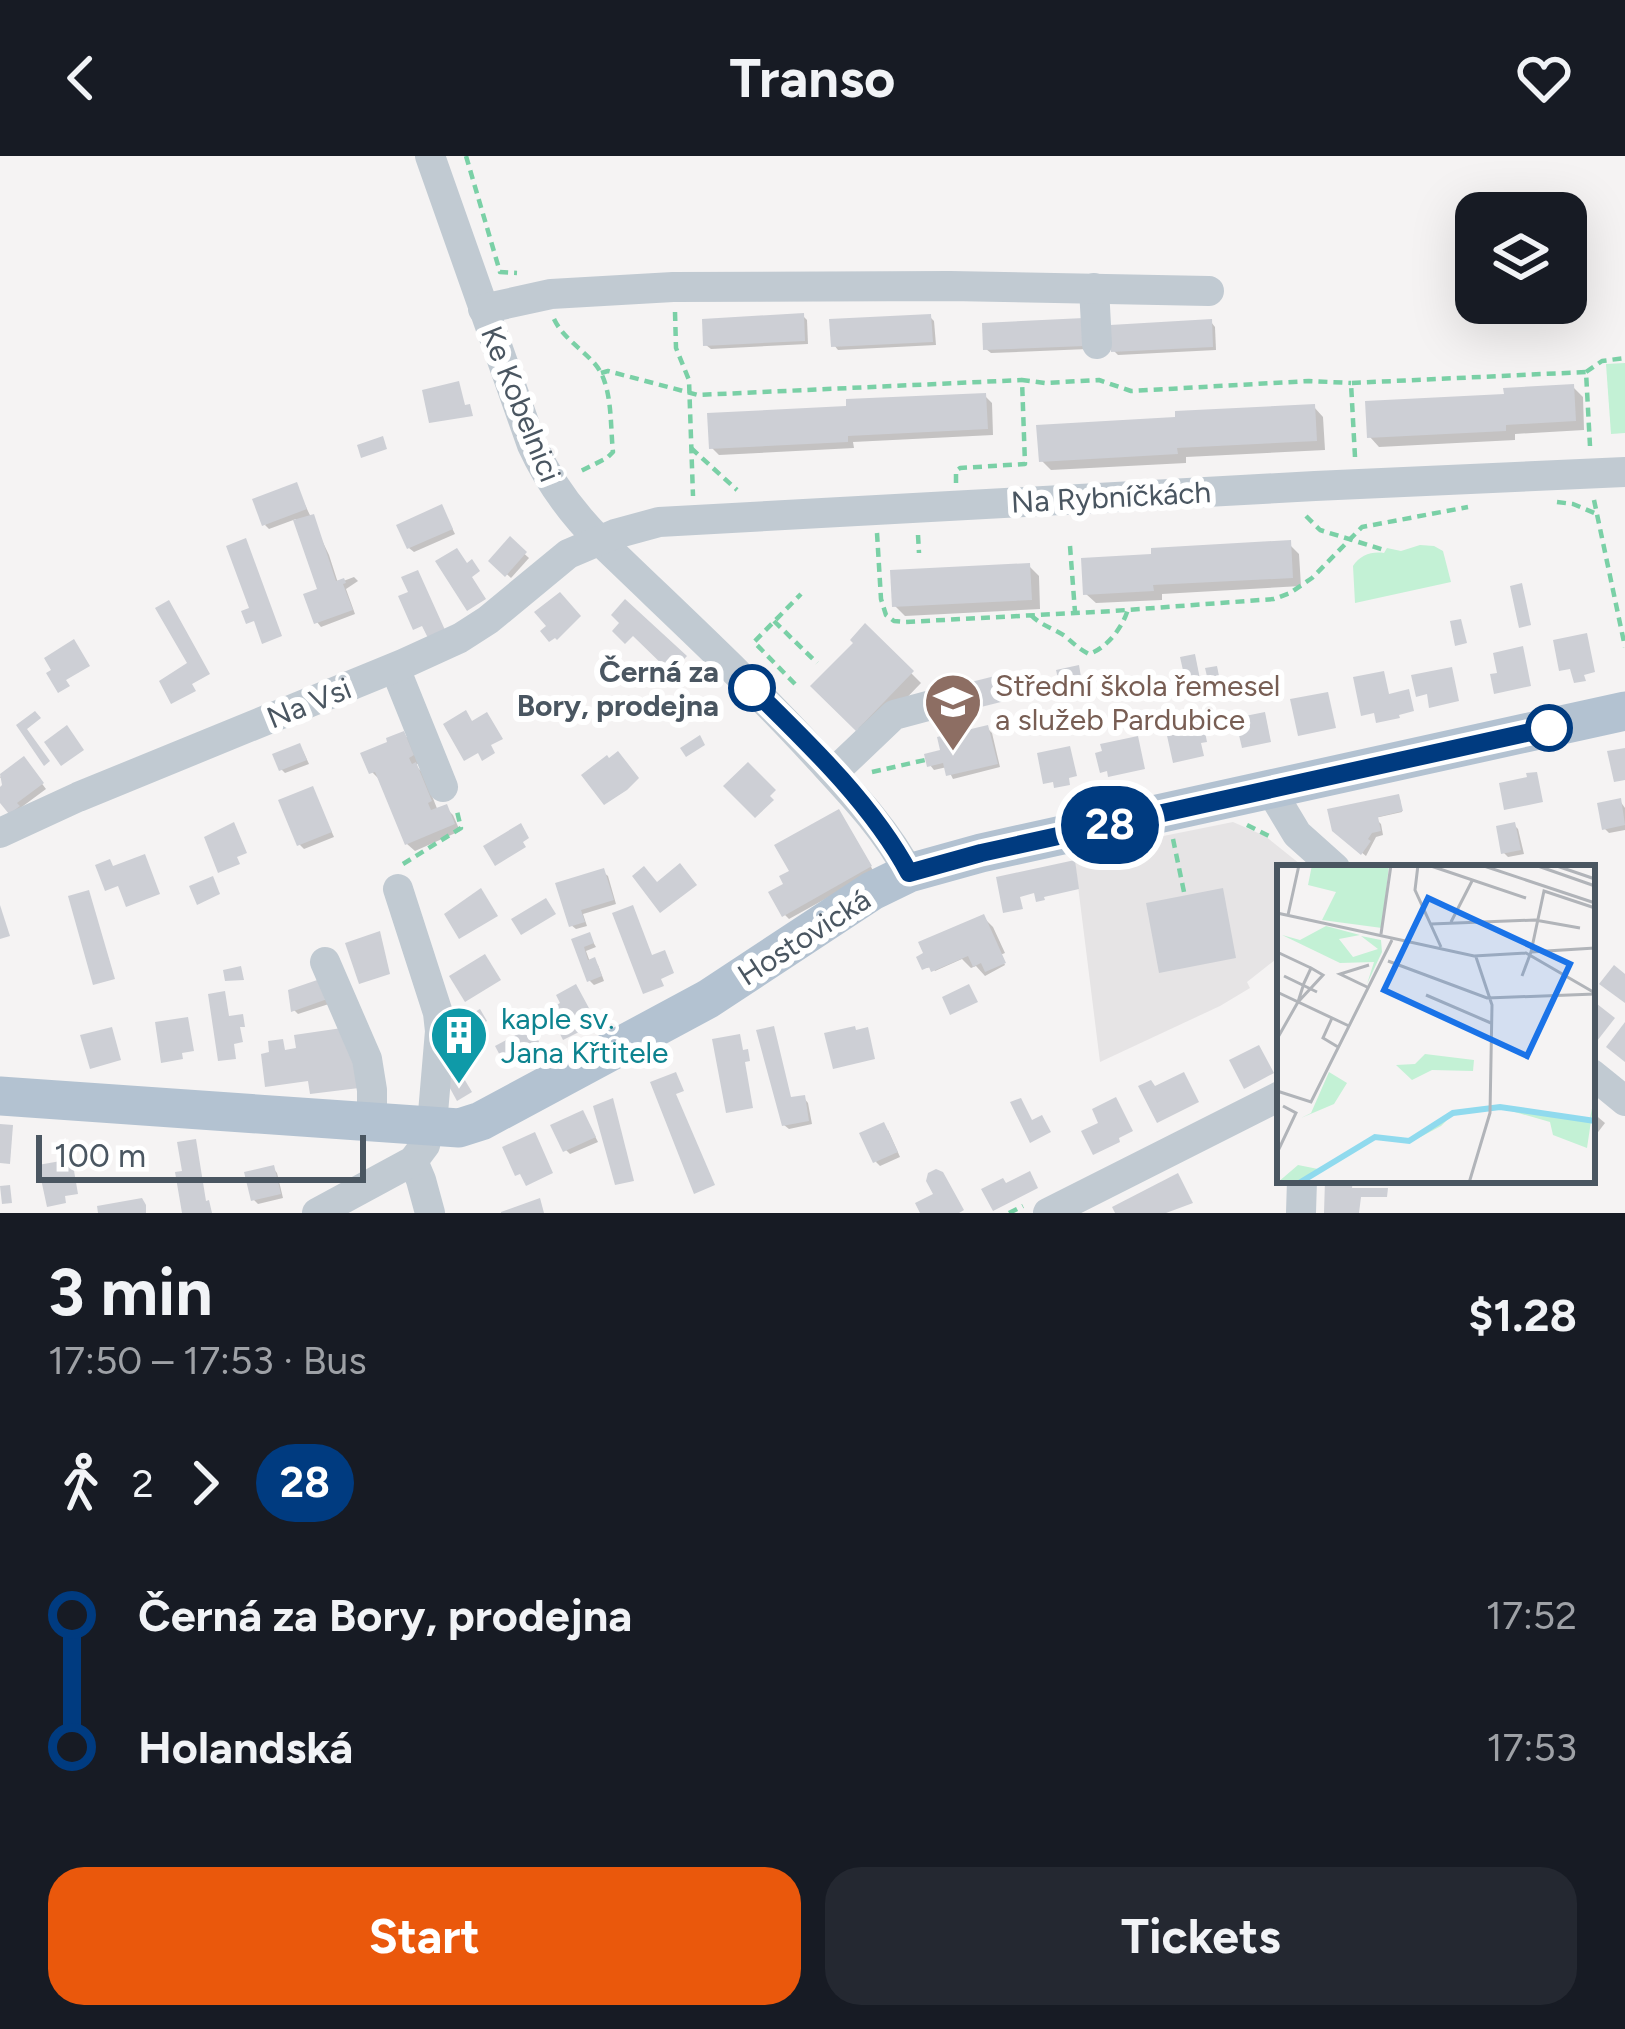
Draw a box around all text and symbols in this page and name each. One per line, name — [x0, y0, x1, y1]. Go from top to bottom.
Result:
icon: back — [48, 45, 114, 111]
icon: heart — [1511, 45, 1577, 111]
text: Transo — [730, 46, 895, 111]
map controls — [1455, 192, 1587, 324]
button: layers — [1455, 192, 1587, 324]
street label: Ke Kobelnici — [473, 321, 569, 487]
street label: Na Rybníčkách — [1010, 473, 1212, 521]
place label: Černá za Bory, prodejna — [517, 653, 719, 724]
marker: Černá za Bory, prodejna — [730, 666, 774, 710]
place label: Střední škola řemesel a služeb Pardubice — [995, 667, 1280, 738]
street label: Na Vsi — [261, 669, 357, 737]
school or university icon: Střední škola řemesel a služeb Pardubice — [922, 671, 984, 753]
unlabelled marker — [1527, 706, 1571, 750]
line badge: 28 — [1056, 786, 1164, 864]
text: 28 — [1085, 799, 1135, 850]
inset map — [1277, 865, 1595, 1183]
street label: Hostovická — [731, 881, 877, 993]
place label: kaple sv. Jana Křtitele — [501, 1000, 669, 1071]
building icon: kaple sv. Jana Křtitele — [428, 1004, 490, 1086]
scale bar — [36, 1129, 366, 1182]
text: 100 m — [54, 1136, 146, 1175]
text: 3 min — [48, 1252, 213, 1332]
text: $1.28 — [1468, 1288, 1577, 1342]
text: 17:50 – 17:53 · Bus — [48, 1337, 367, 1384]
icon: walk — [48, 1450, 114, 1516]
icon: forward — [172, 1450, 238, 1516]
text: 28 — [280, 1457, 330, 1508]
text: 2 — [132, 1460, 154, 1507]
text: Černá za Bory, prodejna — [138, 1588, 632, 1642]
text: 17:52 — [1486, 1592, 1577, 1639]
text: Holandská — [138, 1720, 353, 1774]
text: 17:53 — [1486, 1724, 1577, 1771]
button: Start — [48, 1867, 801, 2005]
button: Tickets — [825, 1867, 1577, 2005]

